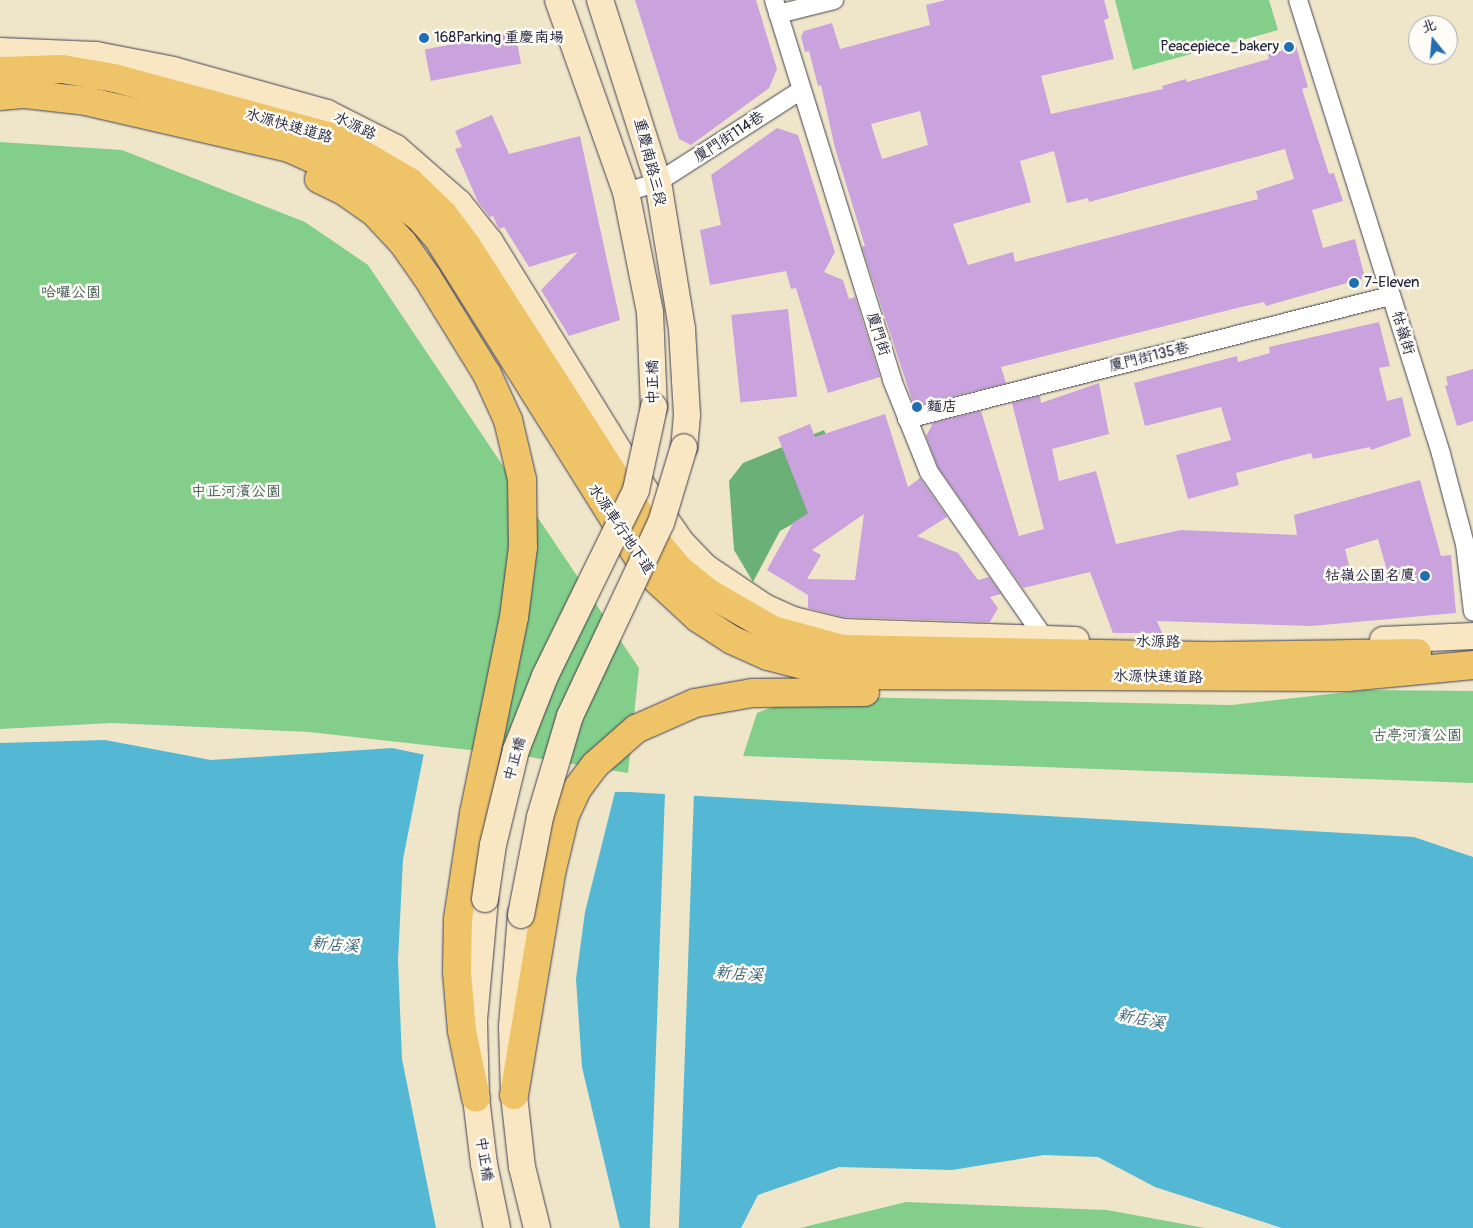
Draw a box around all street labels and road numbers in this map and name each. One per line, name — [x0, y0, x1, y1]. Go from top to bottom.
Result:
street label: 水源快速道路 — [243, 105, 335, 147]
street label: 水源路 — [331, 108, 379, 144]
street label: 廈門街114巷 — [690, 108, 768, 166]
street label: 重慶南路三段 — [630, 116, 670, 208]
street label: 牯嶺街 — [1388, 309, 1418, 357]
street label: 廈門街 — [862, 310, 894, 358]
street label: 廈門街135巷 — [1107, 338, 1191, 376]
street label: 中正橋 — [644, 359, 662, 405]
street label: 水源車行地下道 — [584, 480, 658, 578]
street label: 水源路 — [1135, 633, 1181, 651]
street label: 水源快速道路 — [1113, 667, 1203, 687]
street label: 中正橋 — [500, 735, 530, 783]
street label: 中正橋 — [472, 1135, 496, 1183]

